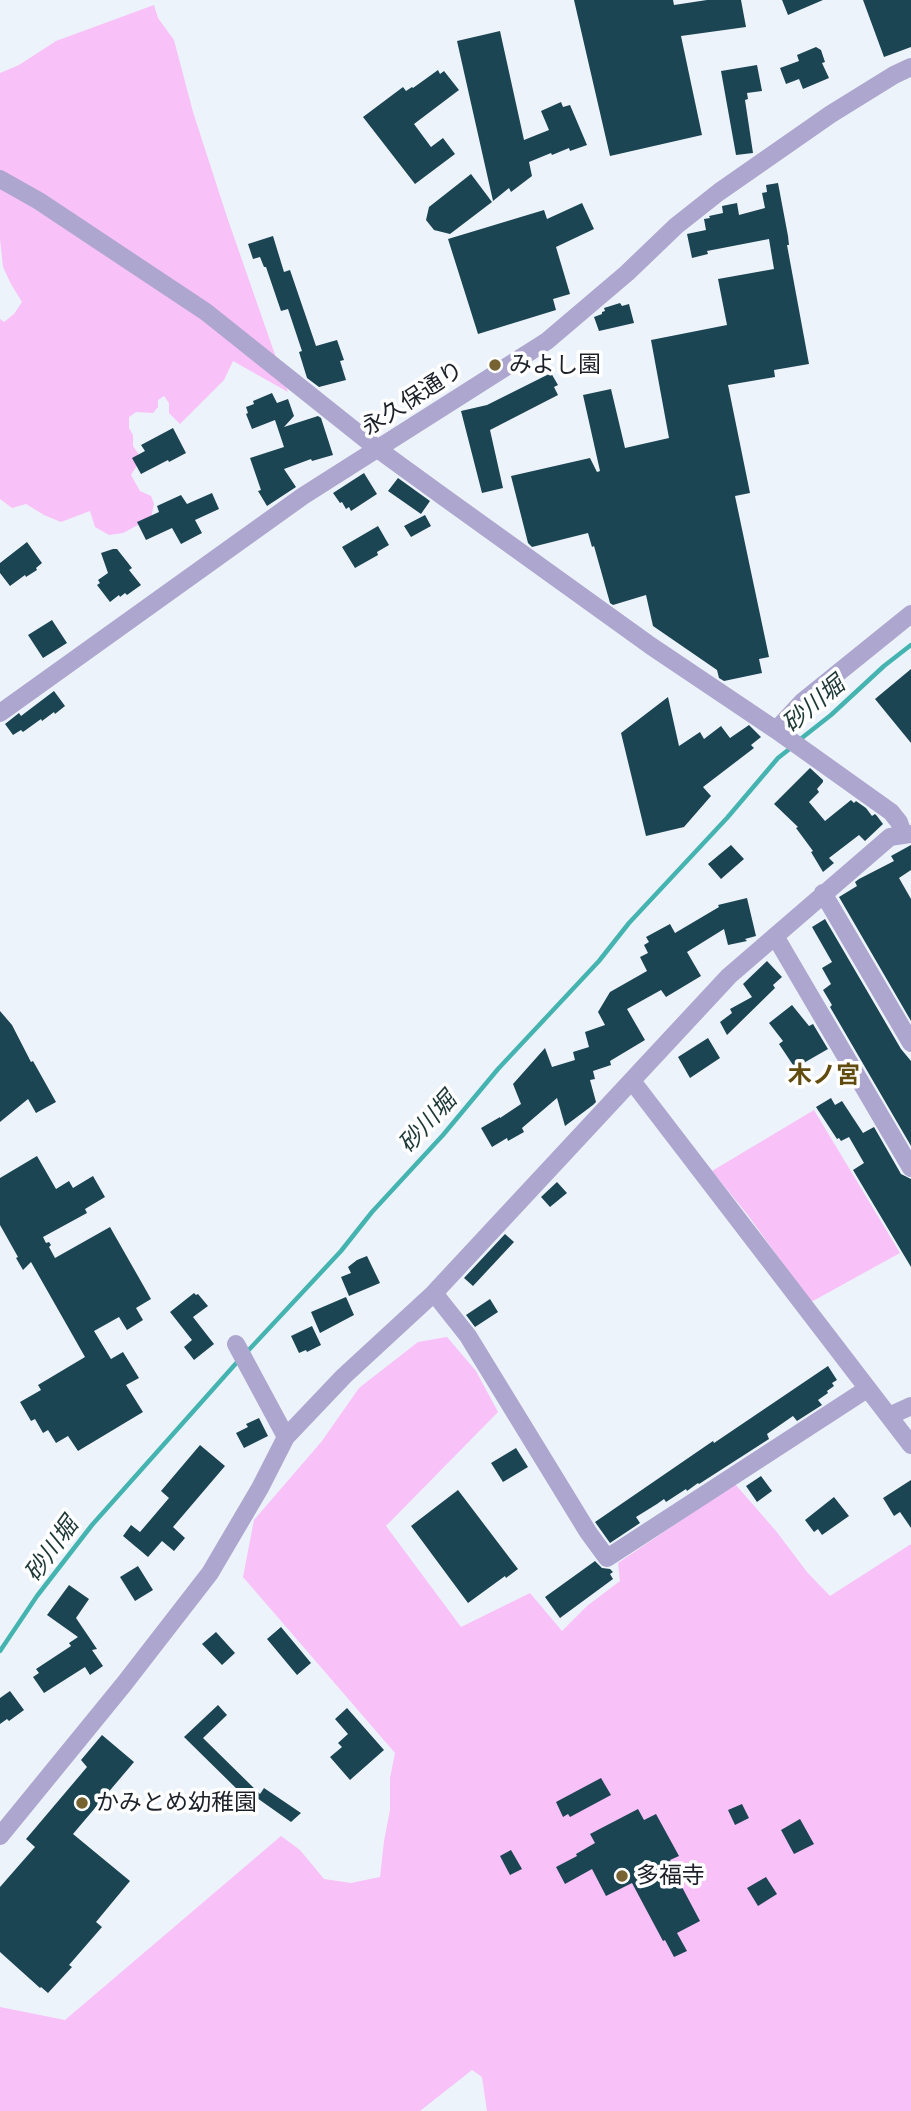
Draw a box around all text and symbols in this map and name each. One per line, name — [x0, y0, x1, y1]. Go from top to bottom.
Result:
place label: みよし園 — [509, 351, 601, 379]
street label: 永久保通り — [357, 356, 469, 442]
marker: みよし園 — [487, 357, 503, 373]
water label: 砂川堀 — [777, 671, 851, 739]
district label: 木ノ宮 — [788, 1062, 860, 1090]
water label: 砂川堀 — [393, 1087, 463, 1159]
water label: 砂川堀 — [19, 1512, 85, 1588]
place label: かみとめ幼稚園 — [96, 1789, 257, 1817]
marker: かみとめ幼稚園 — [74, 1795, 90, 1811]
place label: 多福寺 — [636, 1862, 705, 1890]
marker: 多福寺 — [614, 1868, 630, 1884]

